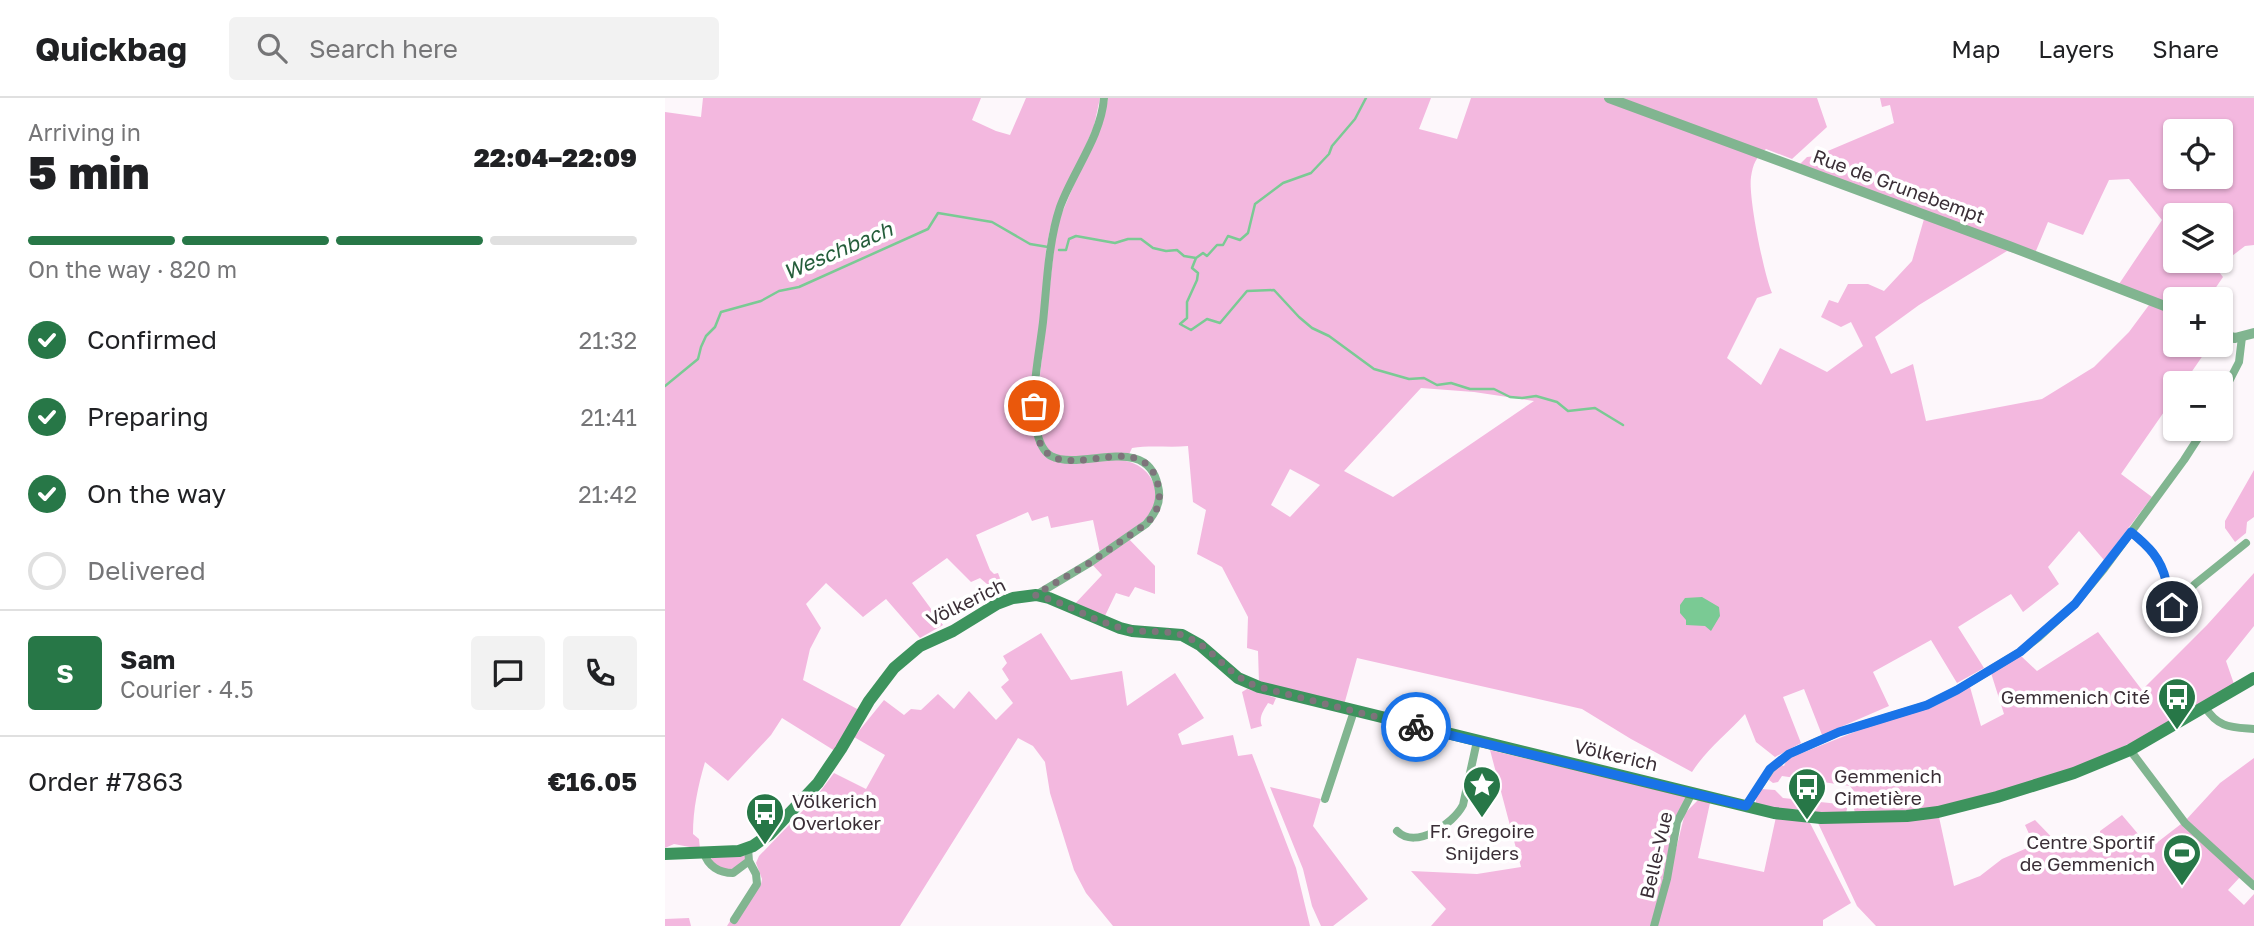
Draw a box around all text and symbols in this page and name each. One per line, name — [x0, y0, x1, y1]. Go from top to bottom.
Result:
search box — [229, 17, 719, 80]
text: Quickbag — [35, 29, 187, 68]
icon: search — [253, 29, 291, 67]
text: Search here — [309, 33, 458, 64]
text: Map — [1951, 34, 2000, 63]
text: Layers — [2038, 34, 2114, 63]
text: Share — [2152, 34, 2219, 63]
text: Arriving in — [28, 118, 141, 146]
map controls — [2163, 119, 2233, 441]
button: locate — [2163, 119, 2233, 189]
text: 22:04–22:09 — [474, 142, 637, 173]
text: 5 min — [28, 144, 150, 199]
street label: Rue de Grunebempt — [1810, 144, 1988, 227]
button: layers — [2163, 203, 2233, 273]
water label: Weschbach — [779, 215, 897, 285]
text: On the way · 820 m — [28, 255, 237, 283]
button: + — [2163, 287, 2233, 357]
icon: check — [28, 321, 66, 359]
text: Confirmed — [87, 324, 217, 355]
text: 21:32 — [579, 326, 637, 354]
button: − — [2163, 371, 2233, 441]
pin — [1004, 376, 1064, 436]
icon: bag — [1015, 387, 1053, 425]
icon: check — [28, 398, 66, 436]
text: Preparing — [87, 401, 209, 432]
text: 21:41 — [580, 403, 637, 431]
icon: check — [28, 475, 66, 513]
text: On the way — [87, 478, 226, 509]
text: 21:42 — [578, 480, 637, 508]
text: Delivered — [87, 555, 206, 586]
street label: Völkerich — [923, 573, 1009, 631]
pin — [2142, 577, 2202, 637]
icon: home — [2153, 588, 2191, 626]
button: chat — [471, 636, 545, 710]
button: phone — [563, 636, 637, 710]
text: Sam — [120, 644, 175, 675]
text: S — [56, 658, 74, 689]
text: Courier · 4.5 — [120, 675, 253, 703]
bus stop icon: Gemmenich Cité — [2156, 676, 2198, 731]
place label: Gemmenich Cité — [2001, 685, 2150, 708]
courier — [1381, 692, 1451, 762]
icon: bike — [1397, 708, 1435, 746]
street label: Völkerich — [1572, 734, 1660, 775]
place icon: Fr. Gregoire Snijders — [1461, 764, 1503, 819]
place label: Gemmenich Cimetière — [1834, 764, 1942, 809]
text: Order #7863 — [28, 766, 183, 797]
text: €16.05 — [548, 766, 637, 797]
bus stop icon: Gemmenich Cimetière — [1786, 766, 1828, 821]
place label: Völkerich Overloker — [792, 789, 881, 834]
bus stop icon: Völkerich Overloker — [744, 791, 786, 846]
street label: Belle-Vue — [1634, 809, 1677, 901]
place label: Fr. Gregoire Snijders — [1430, 819, 1534, 864]
place label: Centre Sportif de Gemmenich — [2020, 830, 2155, 875]
sports icon: Centre Sportif de Gemmenich — [2161, 832, 2203, 887]

